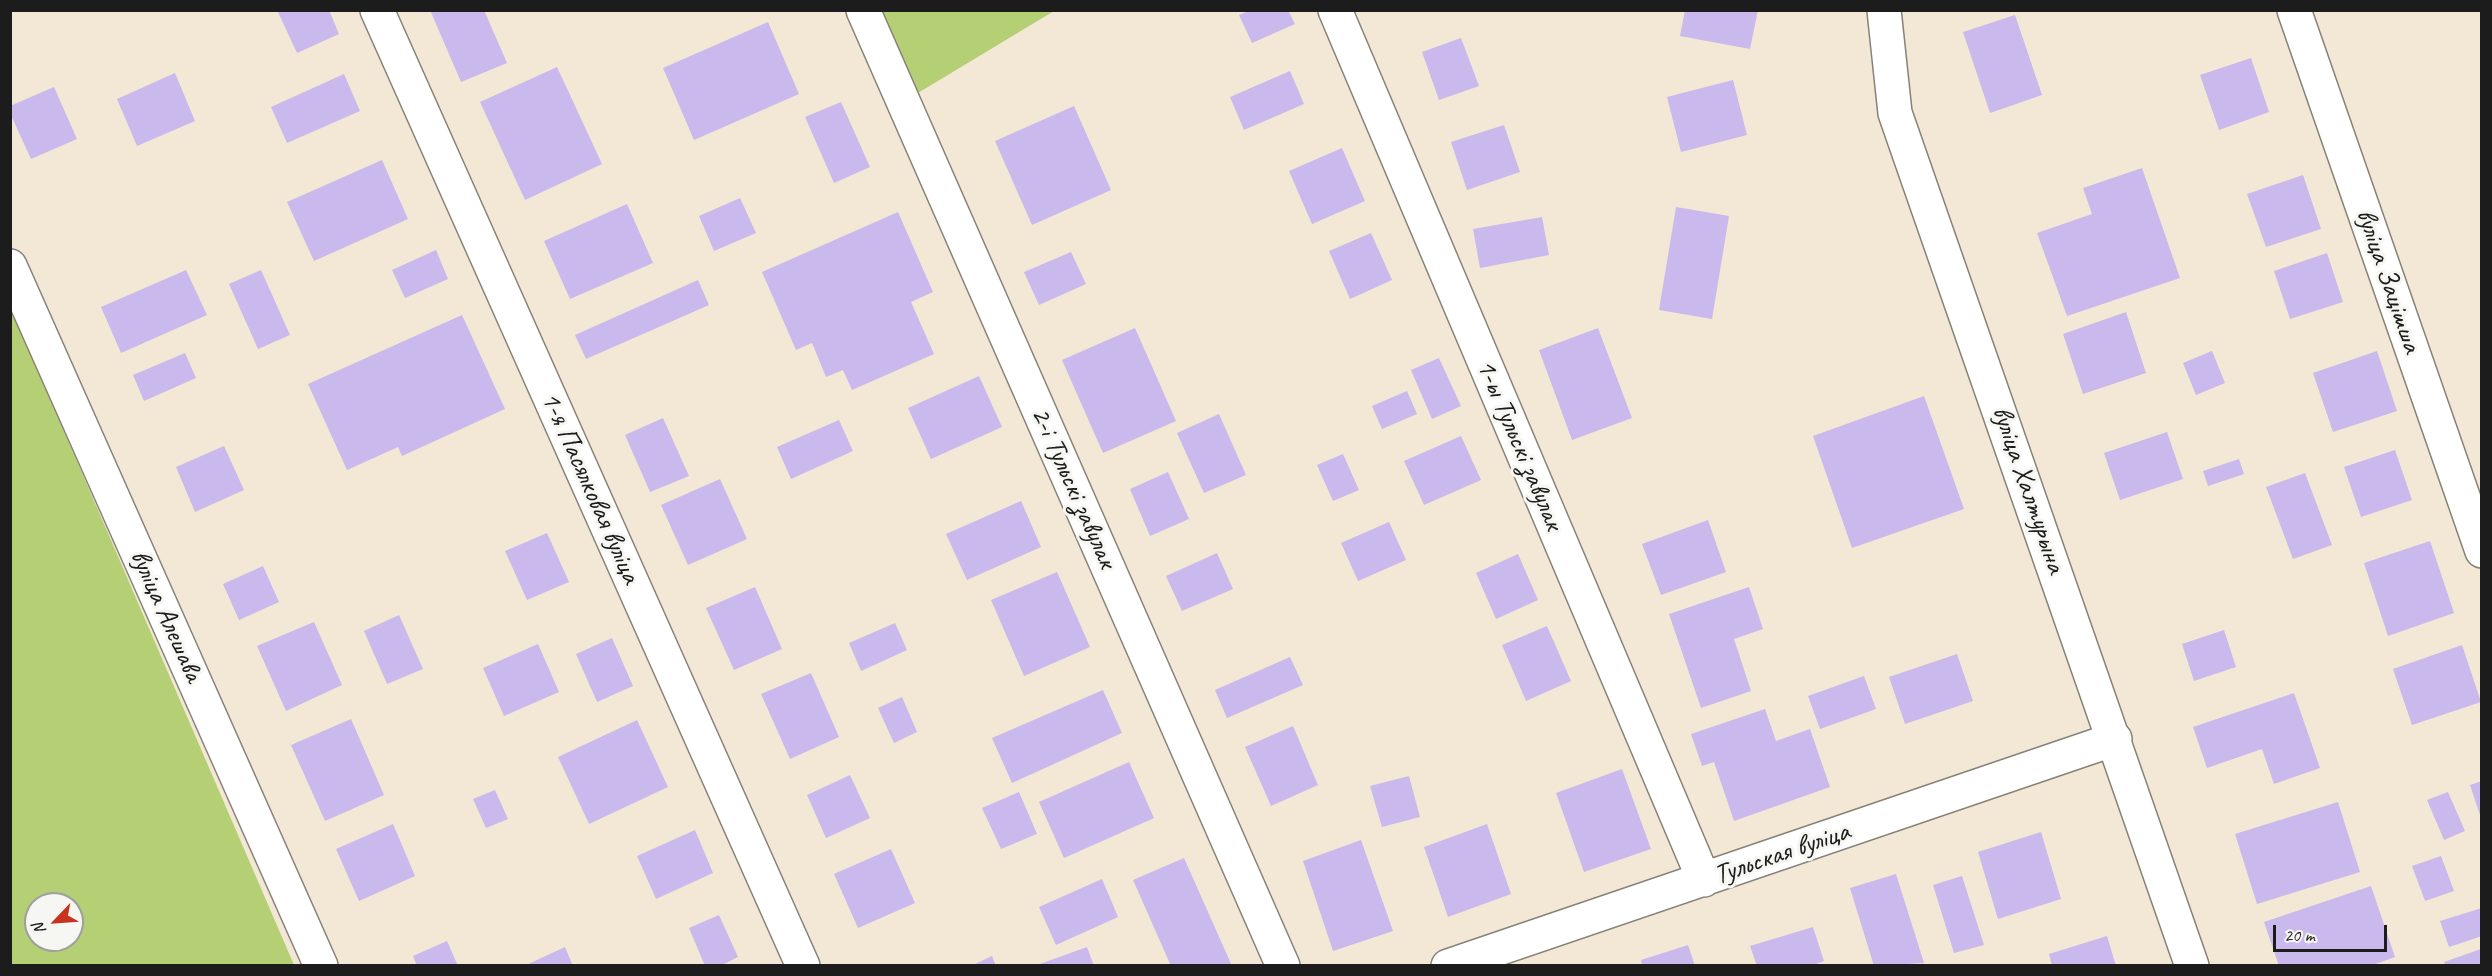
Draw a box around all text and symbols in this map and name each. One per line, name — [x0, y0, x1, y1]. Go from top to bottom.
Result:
street label: вуліца Зацішша — [2348, 205, 2428, 357]
street label: 1-ы Тульскі завулак — [1468, 355, 1570, 535]
street label: 1-я Пасялковая вуліца — [533, 387, 647, 589]
street label: 2-і Тульскі завулак — [1023, 402, 1123, 574]
street label: вуліца Халтурына — [1984, 402, 2072, 578]
street label: вуліца Алешава — [122, 545, 210, 687]
street label: Тульская вуліца — [1710, 815, 1854, 893]
north arrow — [24, 892, 84, 952]
scale bar — [2276, 913, 2390, 951]
text: N — [28, 920, 51, 937]
text: 20 m — [2284, 924, 2315, 946]

